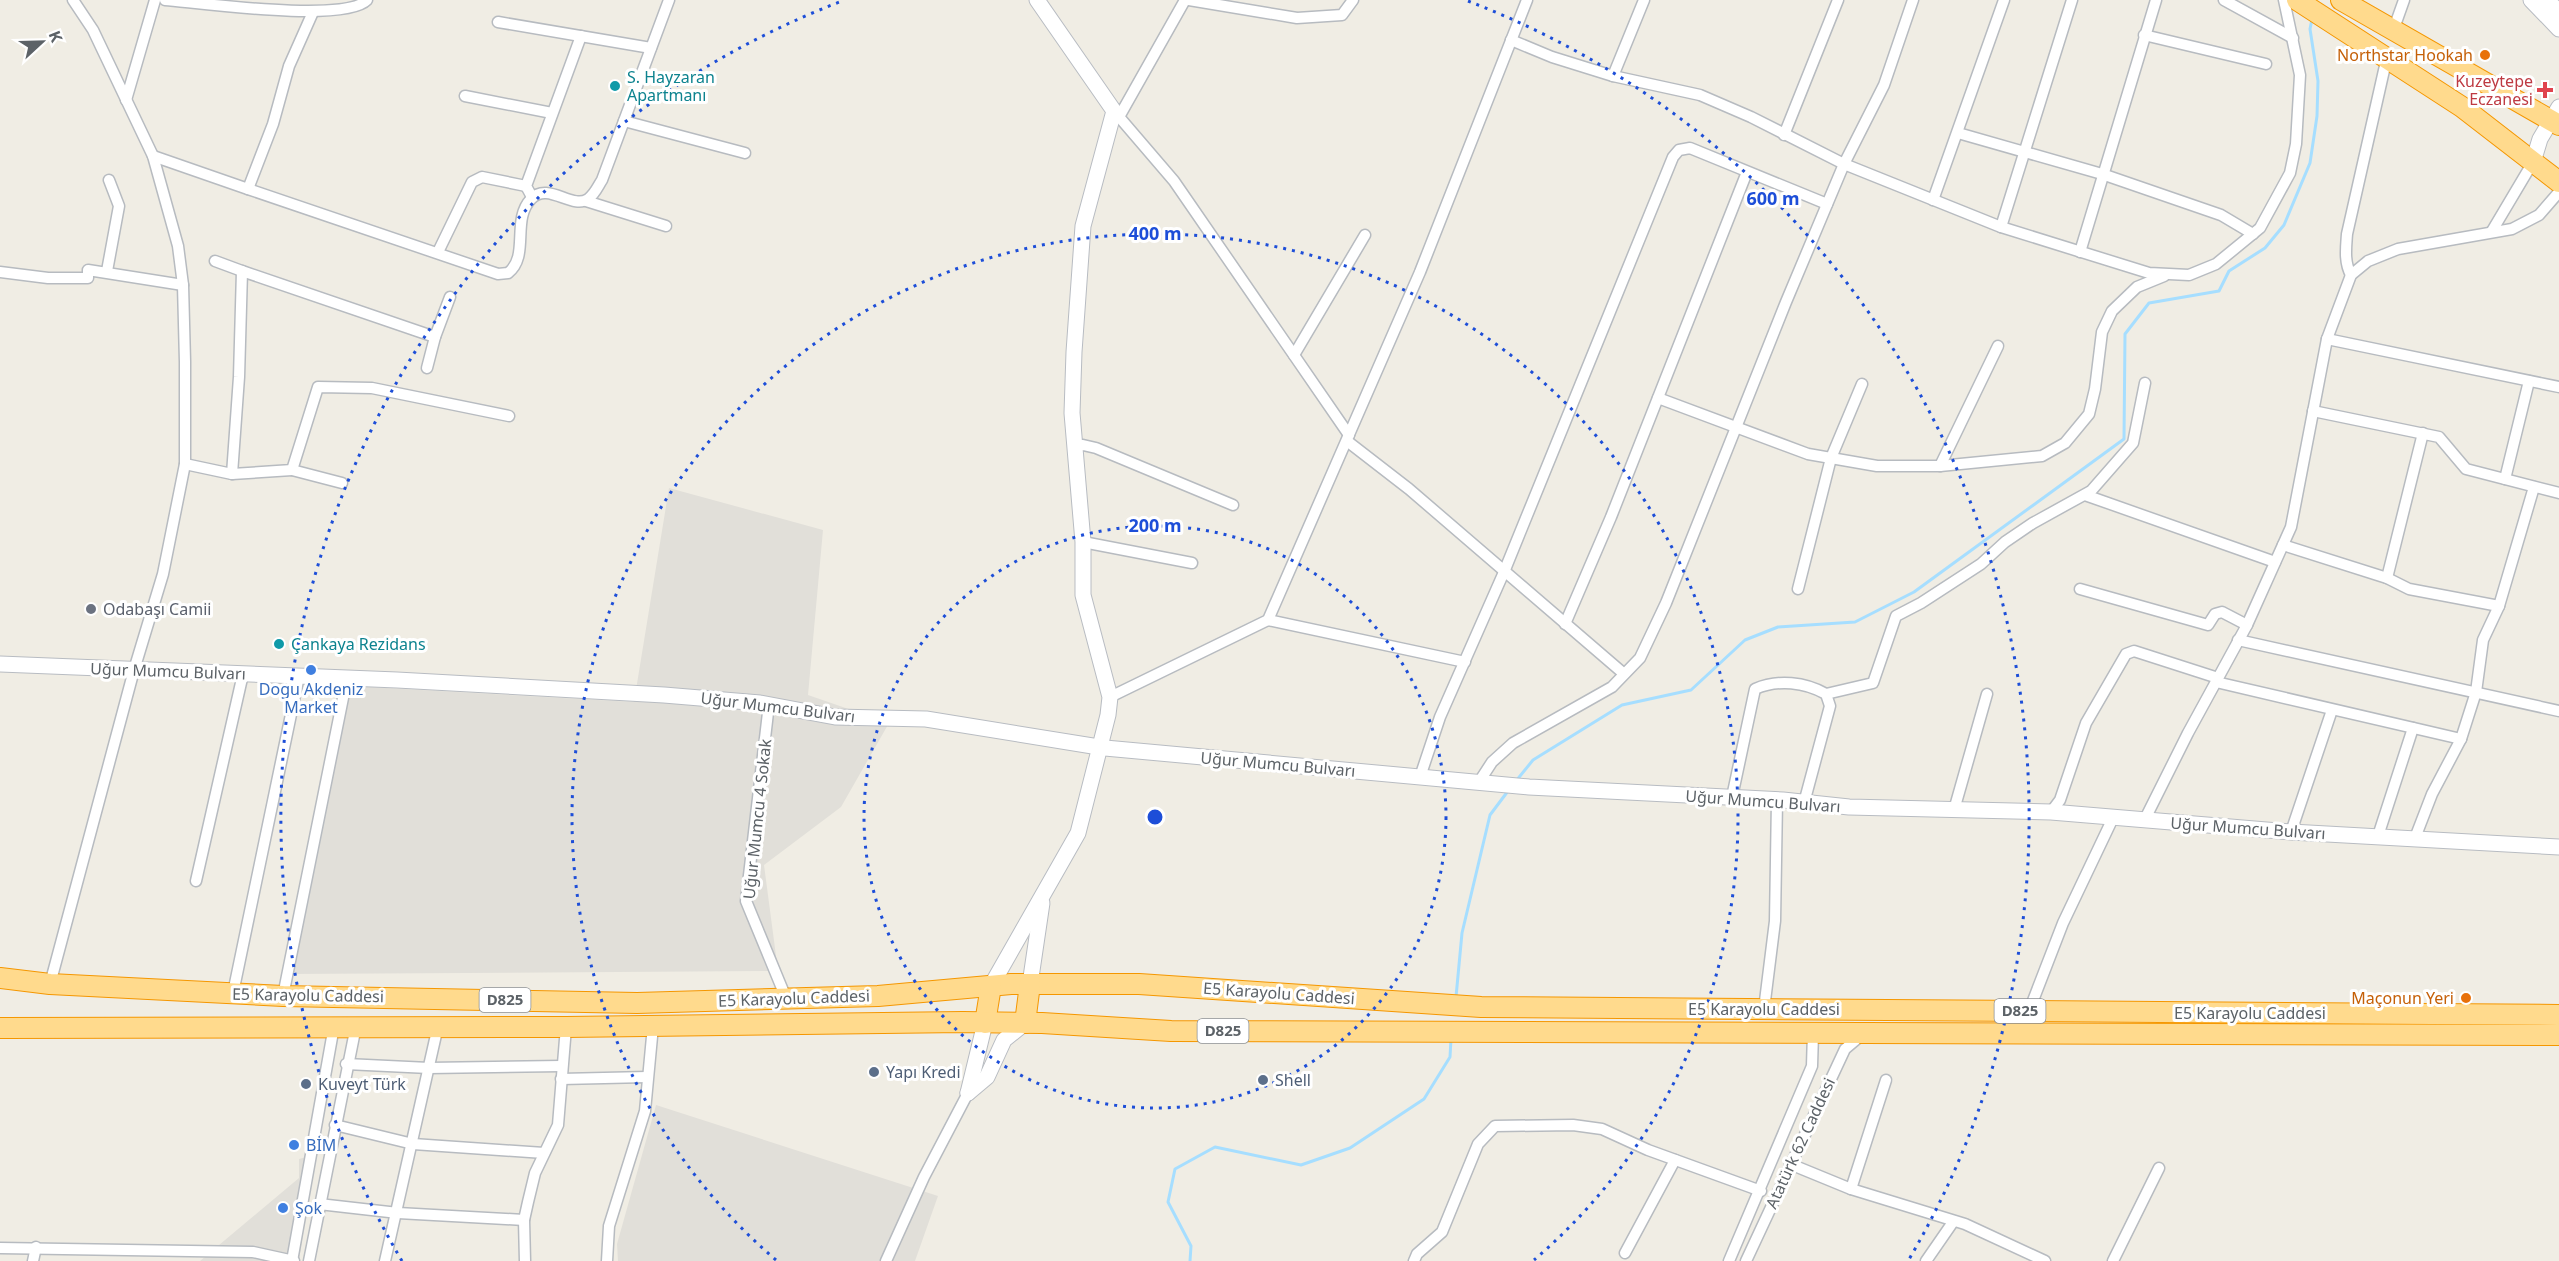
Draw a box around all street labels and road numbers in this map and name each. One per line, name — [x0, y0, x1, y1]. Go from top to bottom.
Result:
street label: Uğur Mumcu Bulvarı — [90, 657, 246, 685]
street label: Uğur Mumcu Bulvarı — [699, 687, 857, 727]
street label: Uğur Mumcu 4 Sokak — [738, 737, 776, 900]
street label: Uğur Mumcu Bulvarı — [1200, 746, 1356, 782]
street label: Uğur Mumcu Bulvarı — [1685, 785, 1841, 817]
street label: Uğur Mumcu Bulvarı — [2170, 812, 2326, 844]
street label: E5 Karayolu Caddesi — [1202, 977, 1356, 1009]
street label: E5 Karayolu Caddesi — [232, 983, 384, 1007]
street label: E5 Karayolu Caddesi — [718, 984, 870, 1012]
road number: D825 — [480, 988, 530, 1012]
street label: E5 Karayolu Caddesi — [1688, 998, 1840, 1020]
road number: D825 — [1994, 999, 2046, 1023]
street label: E5 Karayolu Caddesi — [2174, 1002, 2326, 1024]
road number: D825 — [1198, 1019, 1248, 1043]
street label: Atatürk 62 Caddesi — [1760, 1074, 1840, 1212]

